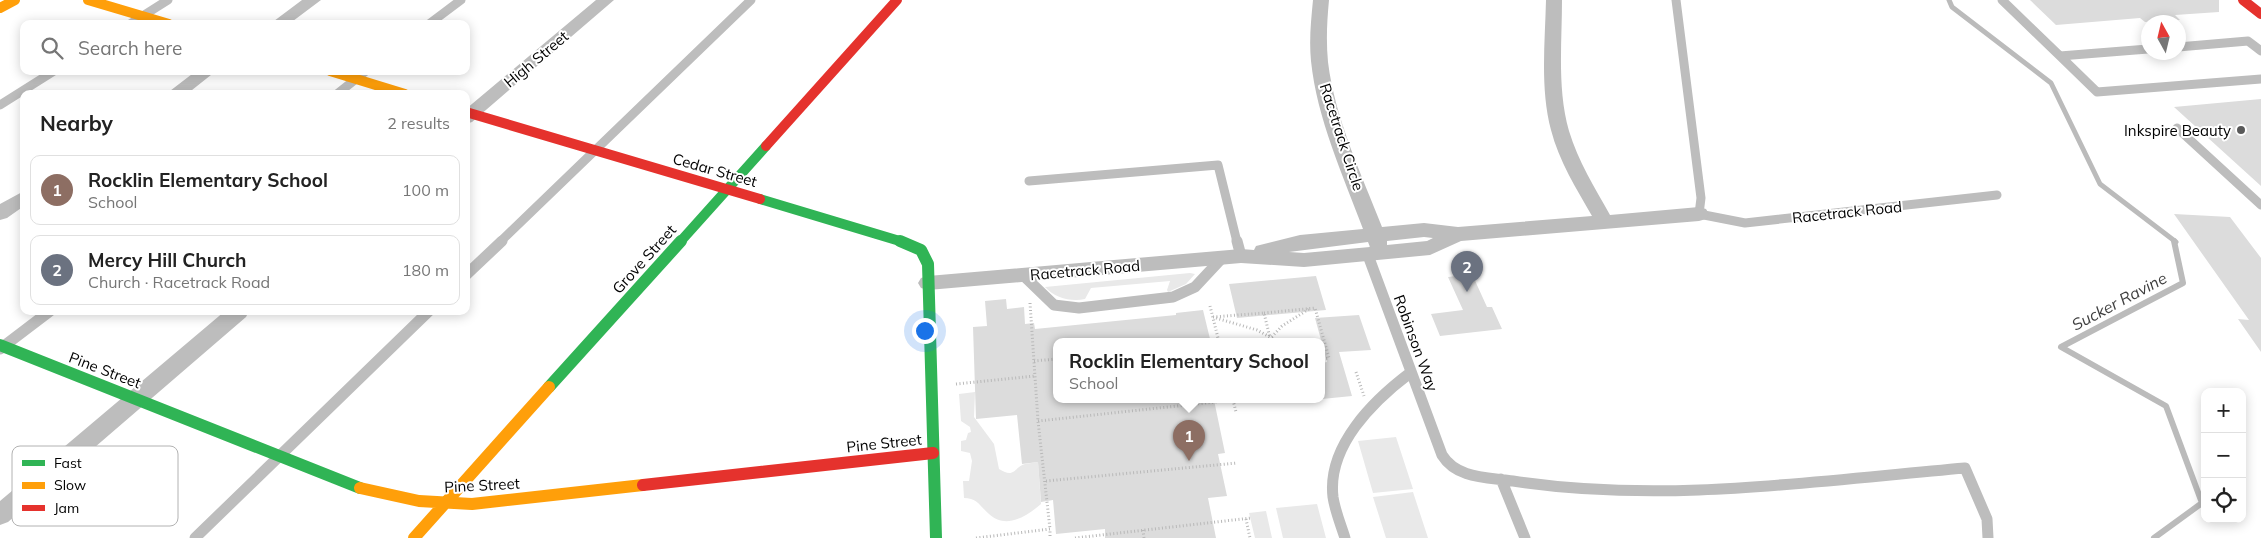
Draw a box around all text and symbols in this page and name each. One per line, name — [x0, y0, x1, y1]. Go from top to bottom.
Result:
north arrow — [2141, 15, 2186, 60]
search box — [20, 20, 470, 75]
street label: High Street — [500, 27, 572, 91]
icon: search — [38, 34, 66, 62]
text: Search here — [78, 36, 182, 60]
street label: Racetrack Circle — [1316, 81, 1368, 193]
text: Nearby — [40, 110, 113, 136]
text: 2 results — [387, 113, 450, 133]
place label: Inkspire Beauty — [2124, 121, 2231, 140]
marker: Inkspire Beauty — [2235, 124, 2247, 136]
street label: Cedar Street — [671, 149, 759, 191]
text: Rocklin Elementary School — [88, 168, 328, 192]
text: 1 — [52, 180, 62, 200]
text: 100 m — [402, 180, 449, 200]
text: School — [88, 192, 137, 212]
street label: Racetrack Road — [1791, 197, 1903, 227]
street label: Grove Street — [608, 221, 680, 297]
text: Mercy Hill Church — [88, 248, 246, 272]
pin: 2 — [1451, 251, 1483, 292]
street label: Racetrack Road — [1029, 256, 1141, 284]
text: 2 — [52, 260, 62, 280]
text: 180 m — [402, 260, 449, 280]
water label: Sucker Ravine — [2068, 267, 2170, 334]
text: Church · Racetrack Road — [88, 272, 270, 292]
street label: Robinson Way — [1390, 292, 1442, 394]
your location — [912, 318, 938, 344]
popup — [1053, 338, 1325, 403]
street label: Pine Street — [66, 348, 144, 392]
text: Rocklin Elementary School — [1069, 349, 1309, 373]
text: School — [1069, 373, 1118, 393]
map controls — [2201, 388, 2246, 523]
button: + — [2201, 388, 2246, 433]
pin: 1 — [1173, 420, 1205, 461]
street label: Pine Street — [845, 430, 923, 456]
button: − — [2201, 433, 2246, 478]
legend — [12, 446, 178, 526]
text: Fast — [54, 454, 82, 472]
street label: Pine Street — [444, 474, 520, 496]
text: Slow — [54, 476, 86, 494]
button: locate — [2201, 478, 2246, 523]
text: Jam — [54, 499, 79, 517]

